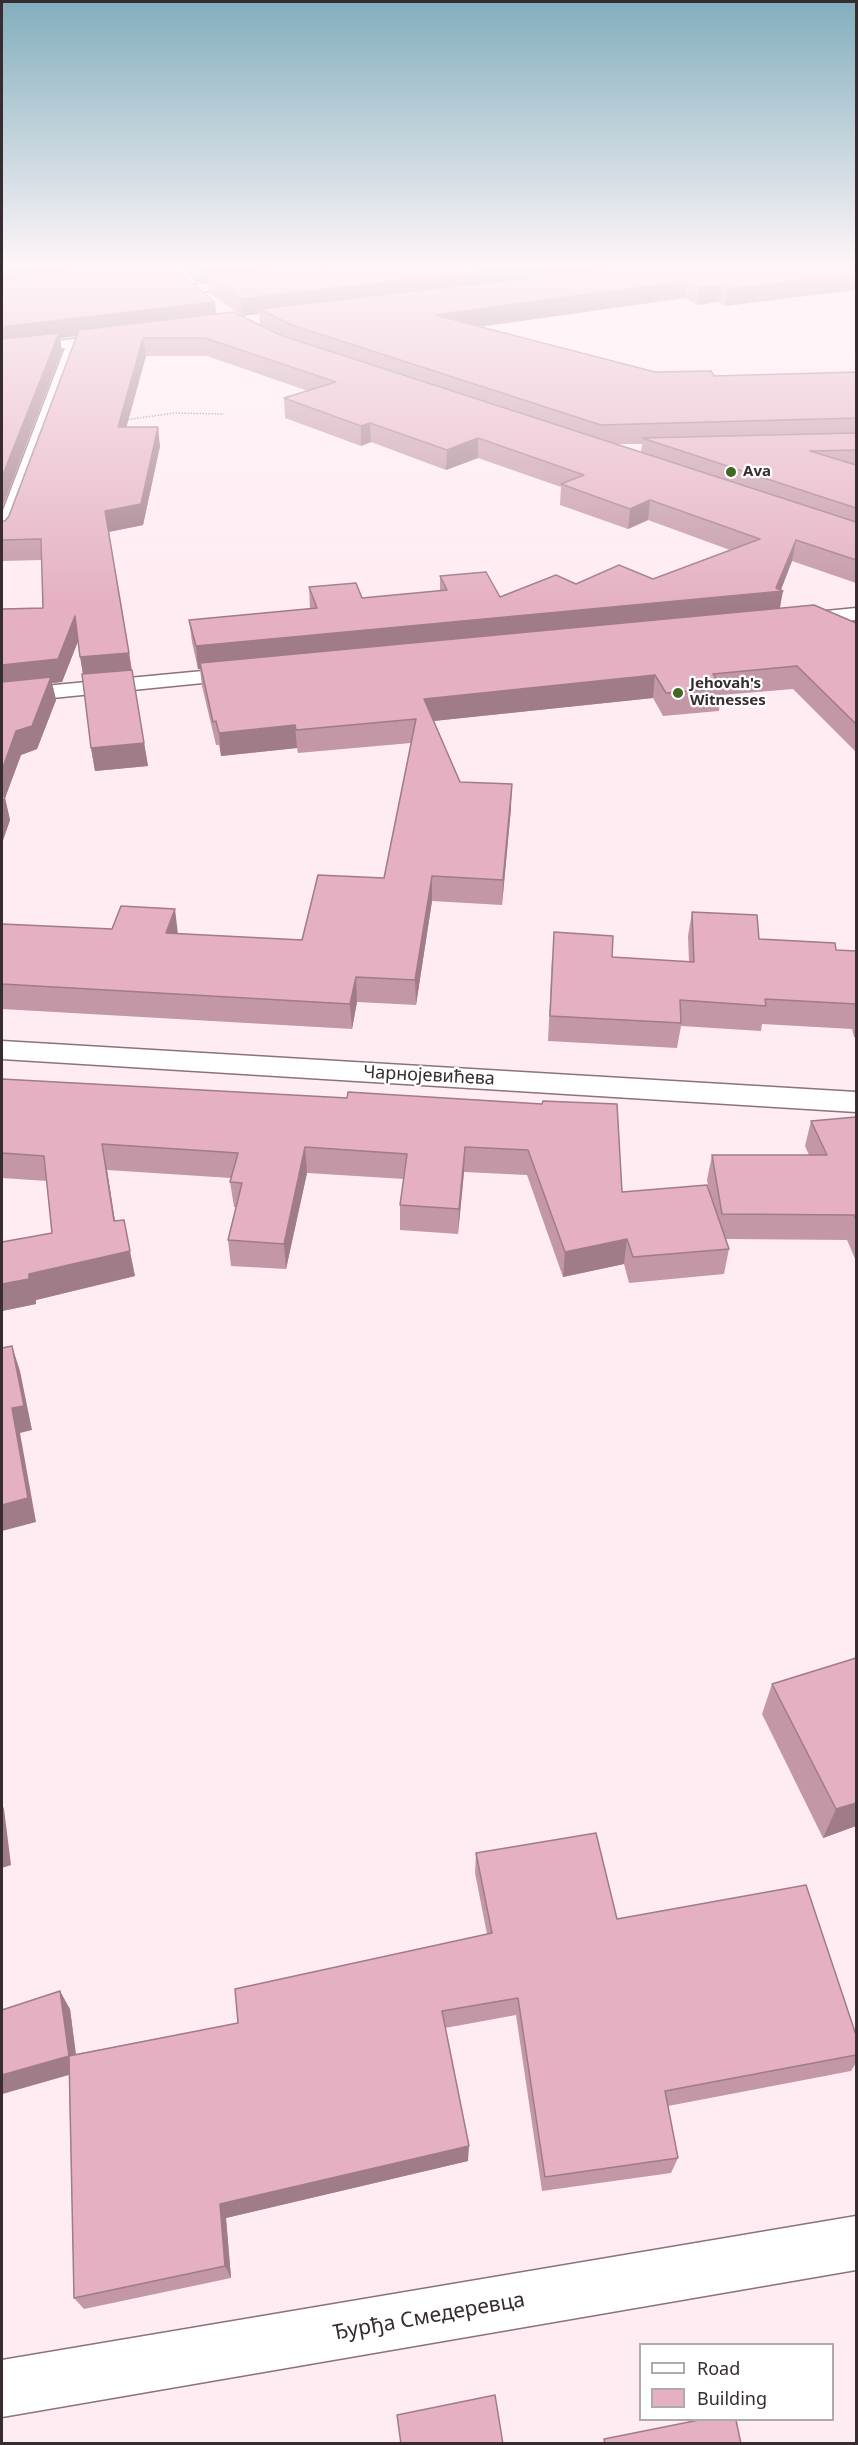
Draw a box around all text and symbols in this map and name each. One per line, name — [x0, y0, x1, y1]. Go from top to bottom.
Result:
place label: Ava — [743, 463, 771, 481]
marker: Ava — [724, 465, 738, 479]
place label: Jehovah's Witnesses — [690, 675, 766, 710]
marker: Jehovah's Witnesses — [671, 686, 685, 700]
street label: Чарнојевићева — [363, 1062, 495, 1090]
street label: Ђурђа Смедеревца — [331, 2288, 527, 2346]
legend — [639, 2343, 834, 2421]
text: Road — [697, 2356, 740, 2380]
text: Building — [697, 2386, 767, 2410]

